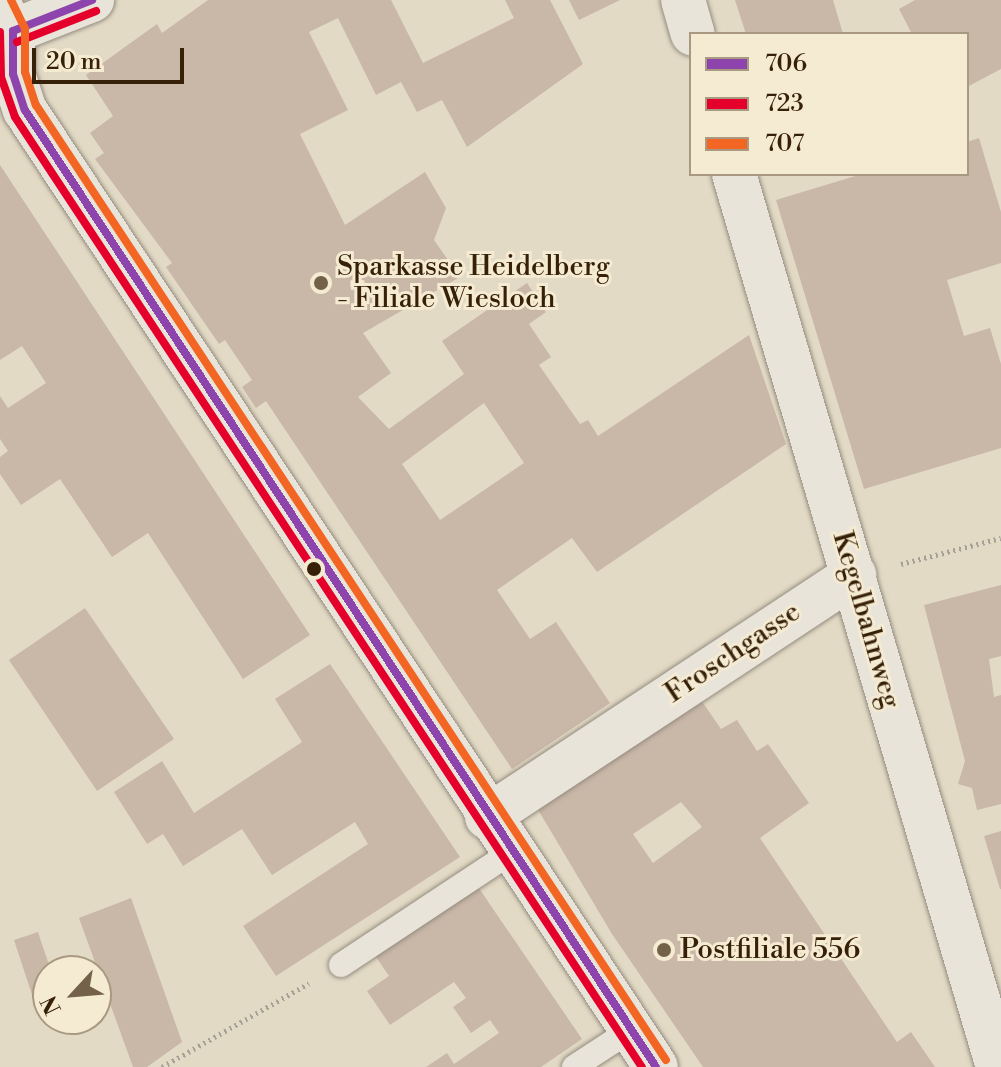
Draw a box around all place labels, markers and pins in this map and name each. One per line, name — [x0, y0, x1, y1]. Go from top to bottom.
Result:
place label: Sparkasse Heidelberg - Filiale Wiesloch — [337, 250, 610, 316]
marker: Sparkasse Heidelberg - Filiale Wiesloch — [312, 274, 330, 292]
unlabelled marker — [306, 561, 322, 577]
place label: Postfiliale 556 — [680, 933, 860, 967]
marker: Postfiliale 556 — [655, 941, 673, 959]

